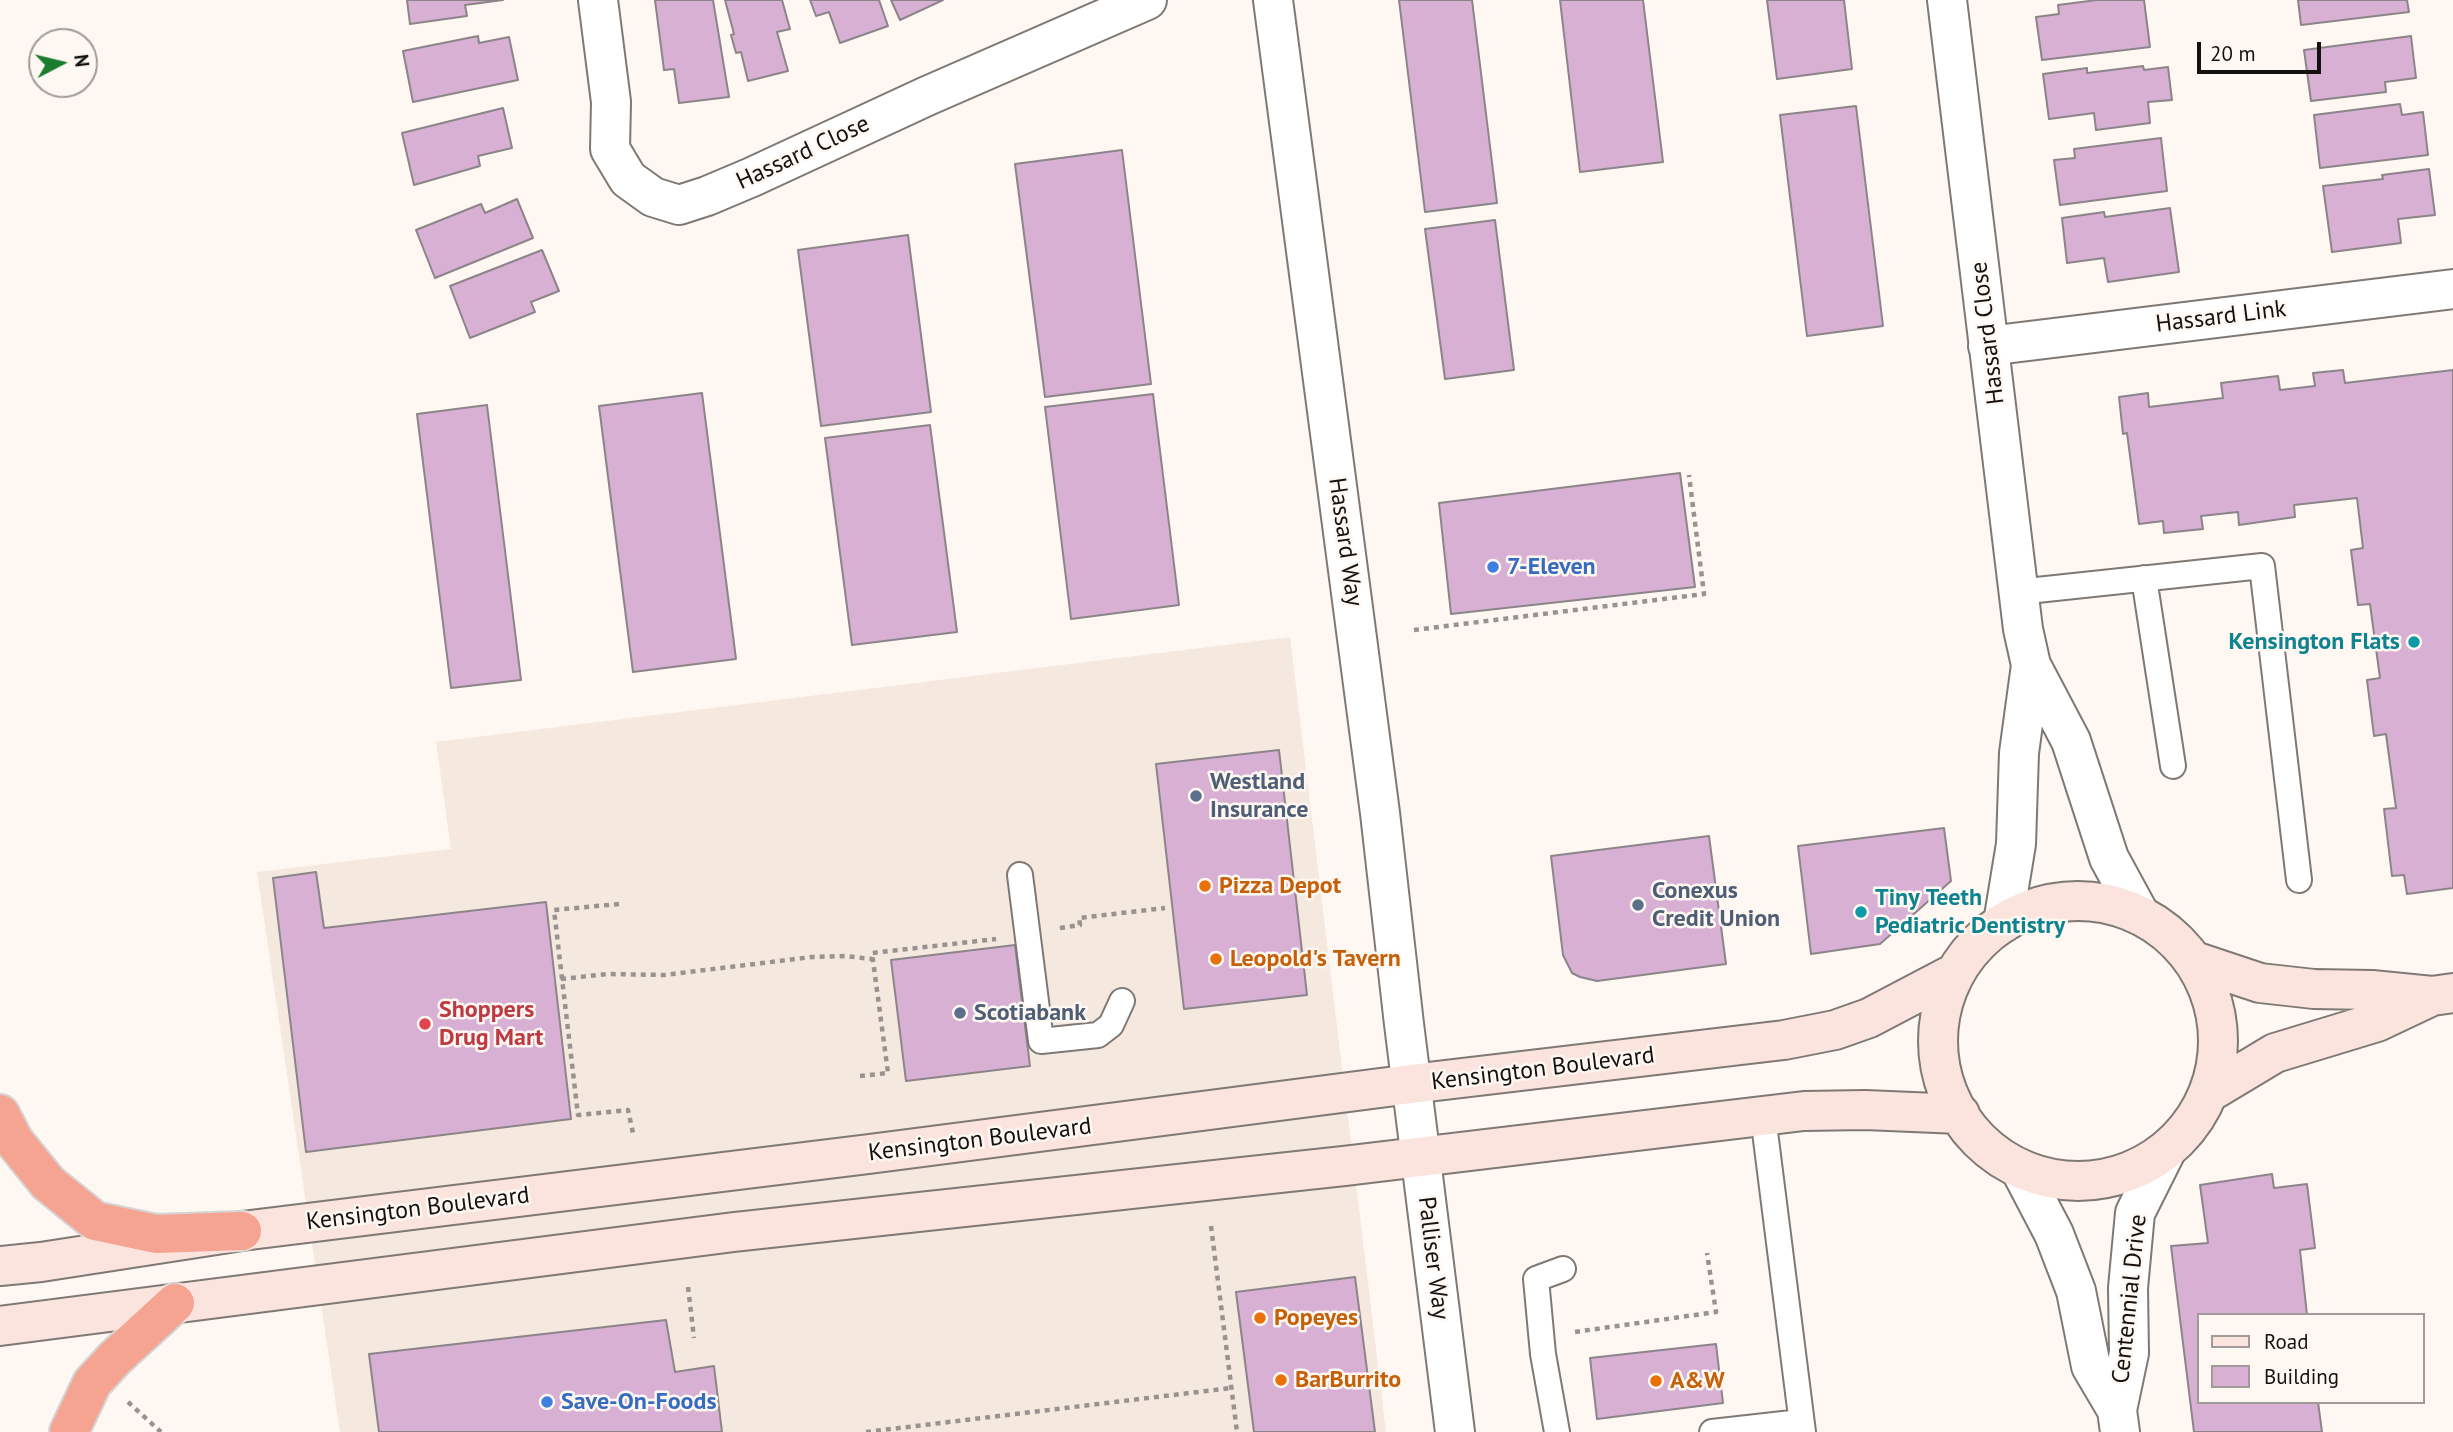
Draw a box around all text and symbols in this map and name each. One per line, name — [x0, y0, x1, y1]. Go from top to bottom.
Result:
north arrow — [28, 28, 98, 98]
scale bar — [2201, 28, 2325, 72]
text: 20 m — [2210, 40, 2256, 67]
text: N — [69, 53, 95, 68]
street label: Hassard Close — [732, 110, 874, 196]
street label: Hassard Close — [1965, 260, 2011, 406]
street label: Hassard Link — [2154, 295, 2288, 339]
street label: Hassard Way — [1322, 476, 1368, 608]
place label: 7-Eleven — [1507, 553, 1596, 581]
marker: 7-Eleven — [1485, 559, 1501, 575]
place label: Kensington Flats — [2229, 628, 2400, 656]
marker: Kensington Flats — [2406, 634, 2422, 650]
place label: Westland Insurance — [1210, 768, 1309, 824]
marker: Westland Insurance — [1188, 788, 1204, 804]
place label: Pizza Depot — [1219, 872, 1341, 900]
place label: Conexus Credit Union — [1652, 877, 1780, 933]
marker: Pizza Depot — [1197, 878, 1213, 894]
place label: Tiny Teeth Pediatric Dentistry — [1875, 884, 2065, 940]
marker: Conexus Credit Union — [1630, 897, 1646, 913]
marker: Tiny Teeth Pediatric Dentistry — [1853, 904, 1869, 920]
place label: Leopold's Tavern — [1230, 945, 1401, 973]
marker: Leopold's Tavern — [1208, 951, 1224, 967]
place label: Shoppers Drug Mart — [439, 996, 543, 1052]
place label: Scotiabank — [974, 999, 1086, 1027]
marker: Scotiabank — [952, 1005, 968, 1021]
marker: Shoppers Drug Mart — [417, 1016, 433, 1032]
street label: Kensington Boulevard — [1430, 1041, 1656, 1097]
street label: Kensington Boulevard — [867, 1112, 1093, 1168]
street label: Kensington Boulevard — [305, 1181, 531, 1237]
street label: Palliser Way — [1411, 1195, 1455, 1321]
street label: Centennial Drive — [2107, 1213, 2153, 1385]
place label: Popeyes — [1274, 1304, 1358, 1332]
marker: Popeyes — [1252, 1310, 1268, 1326]
legend — [2198, 1313, 2425, 1404]
text: Road — [2264, 1328, 2308, 1355]
text: Building — [2264, 1363, 2339, 1390]
place label: BarBurrito — [1295, 1366, 1401, 1394]
place label: A&W — [1670, 1367, 1725, 1395]
marker: BarBurrito — [1273, 1372, 1289, 1388]
marker: A&W — [1648, 1373, 1664, 1389]
place label: Save-On-Foods — [561, 1388, 717, 1416]
marker: Save-On-Foods — [539, 1394, 555, 1410]

